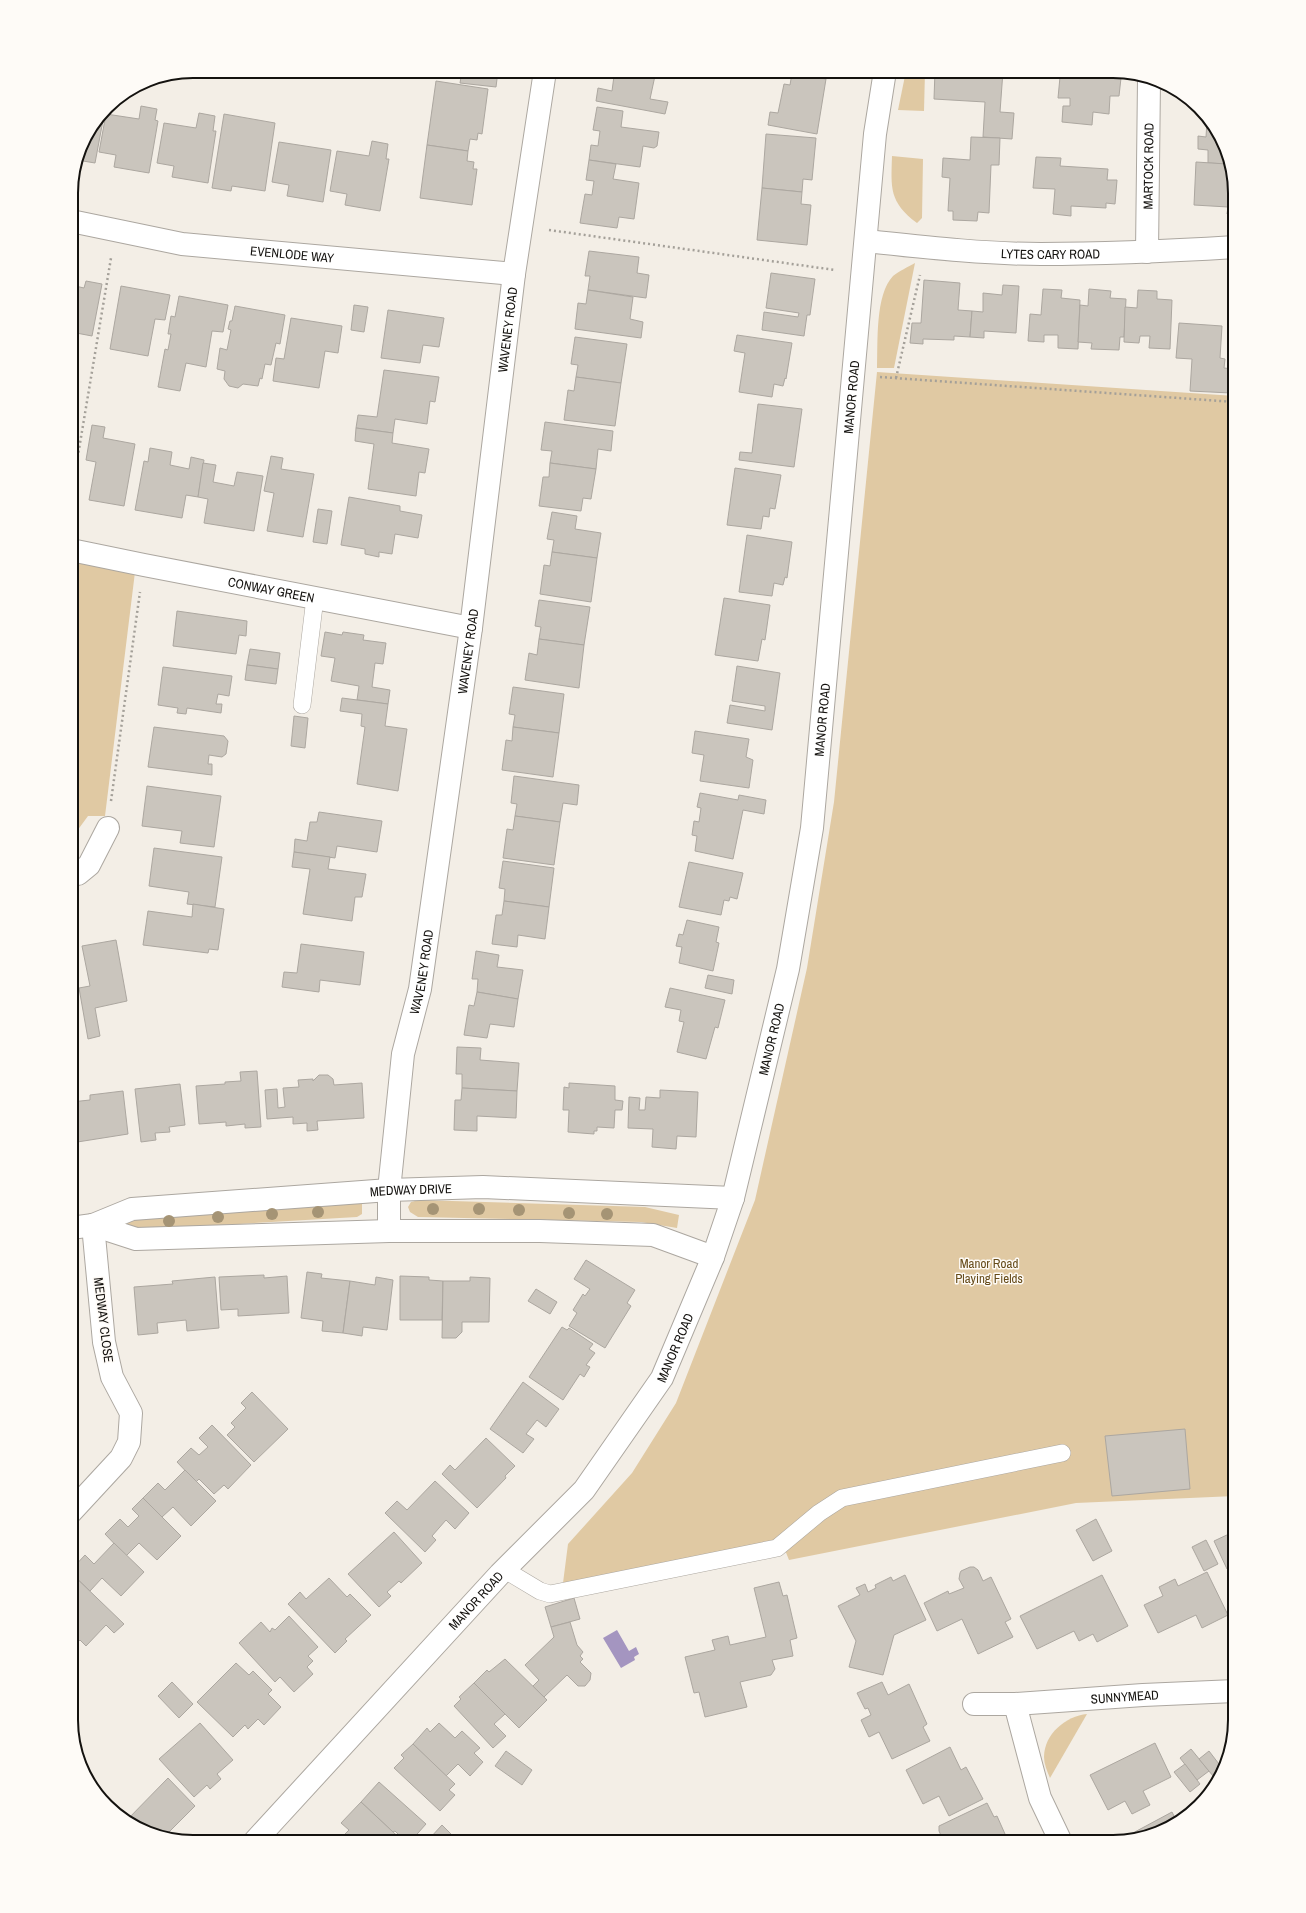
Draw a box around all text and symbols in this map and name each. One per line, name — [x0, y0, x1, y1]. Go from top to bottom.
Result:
street label: MARTOCK ROAD — [1139, 122, 1158, 210]
street label: EVENLODE WAY — [249, 242, 335, 267]
street label: LYTES CARY ROAD — [1001, 245, 1100, 263]
street label: WAVENEY ROAD — [494, 286, 521, 373]
street label: MANOR ROAD — [840, 359, 863, 434]
street label: CONWAY GREEN — [226, 573, 316, 607]
street label: WAVENEY ROAD — [454, 607, 482, 695]
street label: MANOR ROAD — [811, 682, 834, 757]
street label: WAVENEY ROAD — [406, 928, 437, 1016]
street label: MANOR ROAD — [755, 1001, 789, 1077]
street label: MEDWAY DRIVE — [369, 1180, 452, 1200]
park label: Manor Road Playing Fields — [955, 1255, 1023, 1287]
street label: MEDWAY CLOSE — [90, 1276, 117, 1364]
street label: MANOR ROAD — [653, 1310, 697, 1385]
street label: MANOR ROAD — [445, 1568, 507, 1634]
street label: SUNNYMEAD — [1090, 1686, 1159, 1708]

